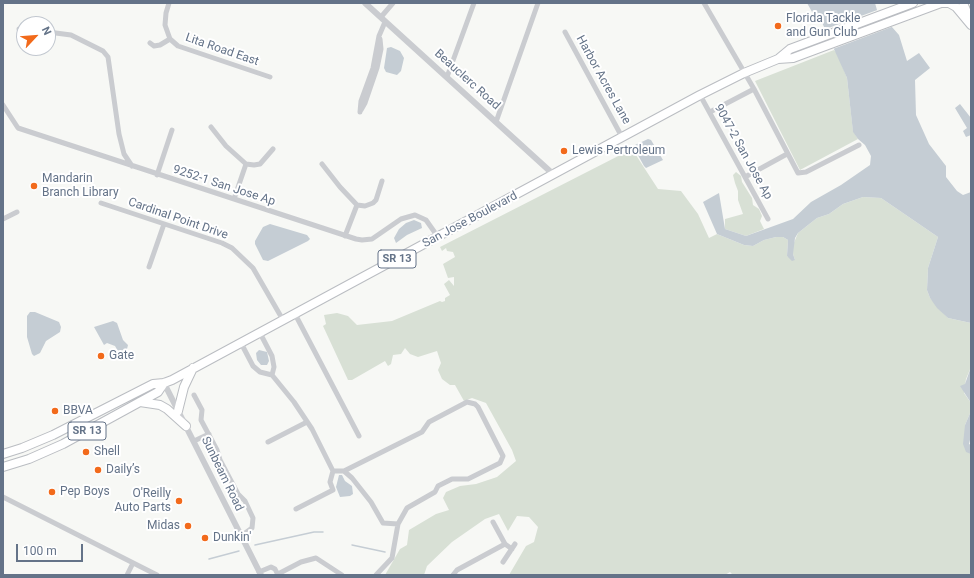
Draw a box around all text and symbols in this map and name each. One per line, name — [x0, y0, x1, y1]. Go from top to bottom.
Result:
place label: Florida Tackle and Gun Club — [786, 12, 860, 40]
north arrow — [16, 16, 56, 56]
marker: Florida Tackle and Gun Club — [773, 21, 783, 31]
text: N — [39, 25, 54, 37]
street label: Lita Road East — [183, 31, 261, 69]
street label: Harbor Acres Lane — [573, 33, 633, 127]
street label: Beauclerc Road — [431, 47, 503, 113]
street label: 9047-2 San Jose Ap — [711, 102, 775, 202]
place label: Lewis Pertroleum — [572, 144, 665, 158]
marker: Lewis Pertroleum — [559, 146, 569, 156]
street label: 9252-1 San Jose Ap — [171, 163, 277, 209]
place label: Mandarin Branch Library — [42, 172, 119, 200]
marker: Mandarin Branch Library — [29, 181, 39, 191]
street label: San Jose Boulevard — [420, 189, 520, 251]
street label: Cardinal Point Drive — [126, 195, 230, 243]
road number: SR 13 — [378, 250, 416, 268]
place label: Gate — [109, 349, 134, 363]
marker: Gate — [96, 351, 106, 361]
place label: BBVA — [63, 404, 93, 418]
marker: BBVA — [50, 406, 60, 416]
road number: SR 13 — [68, 422, 106, 440]
street label: Sunbeam Road — [198, 434, 246, 514]
place label: Shell — [94, 445, 120, 459]
marker: Shell — [81, 447, 91, 457]
place label: Daily’s — [106, 463, 140, 477]
marker: Daily’s — [93, 465, 103, 475]
place label: Pep Boys — [60, 485, 110, 499]
marker: Pep Boys — [47, 487, 57, 497]
place label: O'Reilly Auto Parts — [114, 487, 171, 515]
marker: O'Reilly Auto Parts — [174, 496, 184, 506]
place label: Midas — [147, 519, 180, 533]
marker: Midas — [183, 521, 193, 531]
place label: Dunkin' — [213, 531, 251, 545]
marker: Dunkin' — [200, 533, 210, 543]
scale bar — [18, 536, 85, 562]
text: 100 m — [23, 544, 57, 558]

